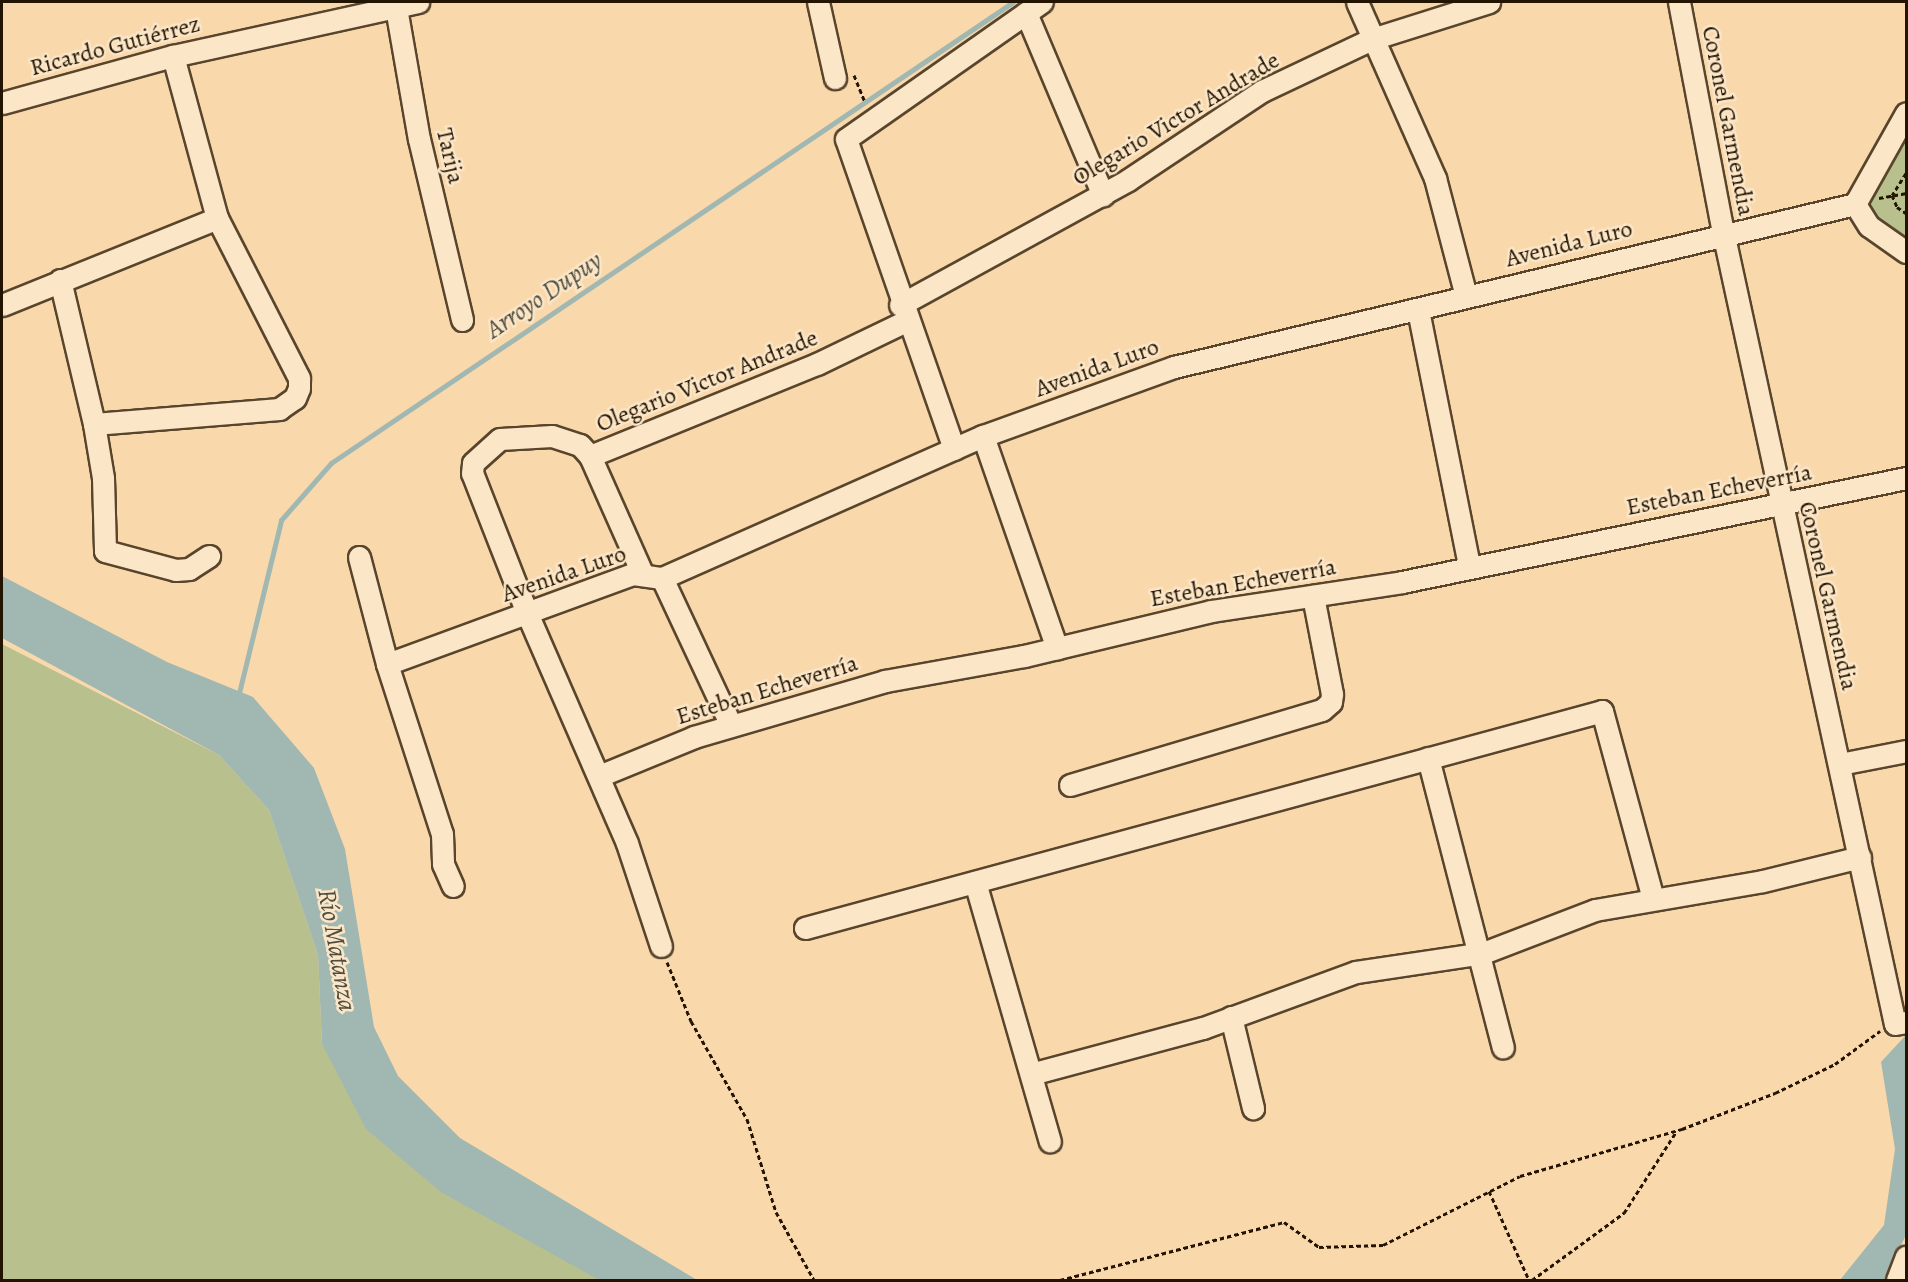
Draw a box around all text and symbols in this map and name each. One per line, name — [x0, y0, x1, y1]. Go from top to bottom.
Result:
street label: Ricardo Gutiérrez — [27, 9, 203, 83]
street label: Coronel Garmendia — [1695, 24, 1761, 218]
street label: Olegario Victor Andrade — [1067, 46, 1285, 192]
street label: Tarija — [430, 125, 470, 187]
street label: Avenida Luro — [1503, 214, 1635, 274]
water label: Arroyo Dupuy — [480, 245, 608, 345]
street label: Olegario Victor Andrade — [592, 323, 822, 439]
street label: Avenida Luro — [1031, 332, 1163, 404]
street label: Esteban Echeverría — [1624, 458, 1814, 522]
street label: Coronel Garmendia — [1792, 499, 1864, 693]
street label: Avenida Luro — [498, 539, 630, 609]
street label: Esteban Echeverría — [1148, 552, 1338, 614]
street label: Esteban Echeverría — [673, 649, 861, 731]
water label: Río Matanza — [311, 886, 363, 1014]

